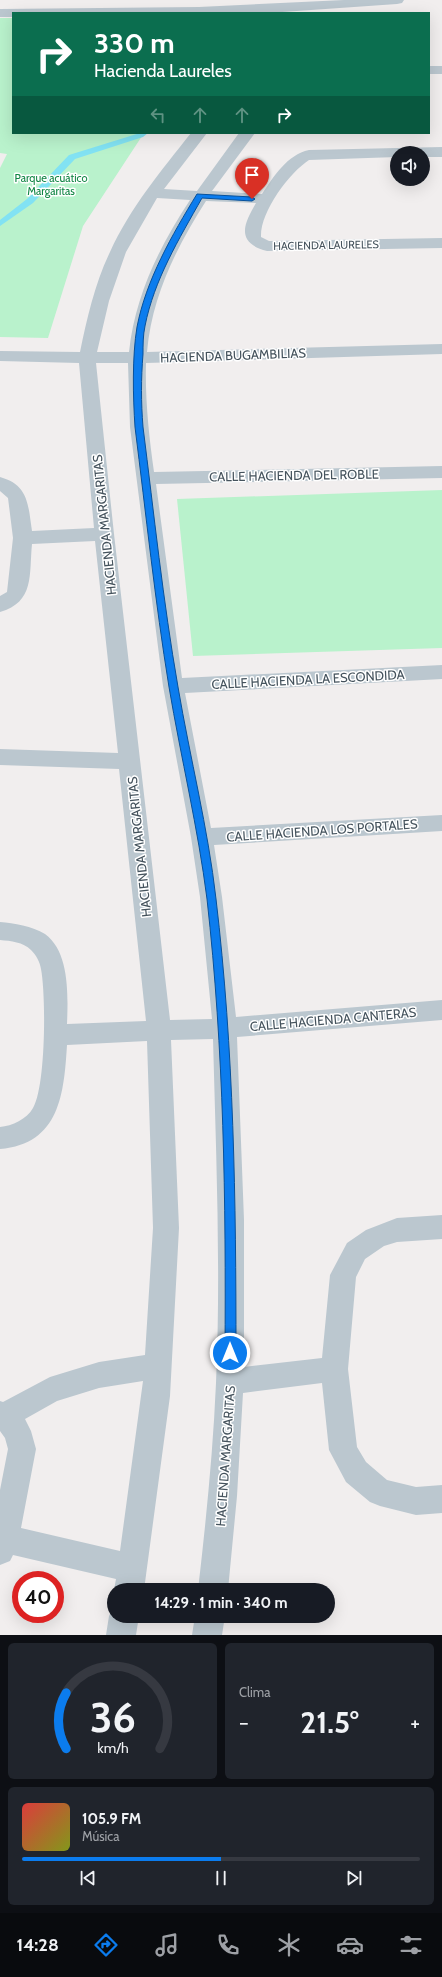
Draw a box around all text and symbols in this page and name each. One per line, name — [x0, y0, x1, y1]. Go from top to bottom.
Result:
text: 330 m — [94, 26, 175, 60]
icon: right — [28, 28, 80, 80]
text: Hacienda Laureles — [94, 60, 232, 82]
icon: left — [147, 104, 169, 126]
icon: ahead — [189, 104, 211, 126]
icon: ahead — [231, 104, 253, 126]
icon: right — [273, 104, 295, 126]
map controls — [390, 146, 430, 186]
button: sound — [390, 146, 430, 186]
pin — [235, 158, 269, 199]
icon: arrive — [241, 164, 263, 186]
park label: Parque acuático Margaritas — [15, 171, 87, 198]
street label: HACIENDA LAURELES — [273, 237, 380, 253]
street label: HACIENDA BUGAMBILIAS — [160, 344, 307, 366]
street label: HACIENDA MARGARITAS — [89, 454, 119, 596]
street label: CALLE HACIENDA DEL ROBLE — [209, 466, 379, 484]
street label: CALLE HACIENDA LA ESCONDIDA — [211, 666, 405, 692]
street label: HACIENDA MARGARITAS — [124, 776, 154, 918]
street label: CALLE HACIENDA LOS PORTALES — [226, 815, 418, 845]
street label: CALLE HACIENDA CANTERAS — [249, 1004, 417, 1034]
position arrow — [209, 1332, 251, 1374]
street label: HACIENDA MARGARITAS — [212, 1385, 238, 1527]
speed limit sign: 40 — [12, 1571, 64, 1623]
text: 14:29 · 1 min · 340 m — [154, 1594, 288, 1612]
text: Clima — [239, 1684, 270, 1700]
text: 36 — [90, 1692, 135, 1742]
text: 21.5° — [300, 1704, 359, 1741]
text: − — [239, 1709, 249, 1736]
text: + — [410, 1709, 420, 1736]
text: km/h — [97, 1739, 128, 1757]
text: 105.9 FM — [82, 1810, 141, 1828]
text: Música — [82, 1828, 120, 1844]
icon: previous — [77, 1867, 99, 1889]
icon: pause — [210, 1867, 232, 1889]
icon: next — [343, 1867, 365, 1889]
icon: directions — [92, 1931, 120, 1959]
icon: music — [153, 1931, 181, 1959]
icon: phone — [214, 1931, 242, 1959]
icon: climate — [275, 1931, 303, 1959]
icon: car — [336, 1931, 364, 1959]
icon: filters — [397, 1931, 425, 1959]
text: 14:28 — [17, 1934, 59, 1956]

